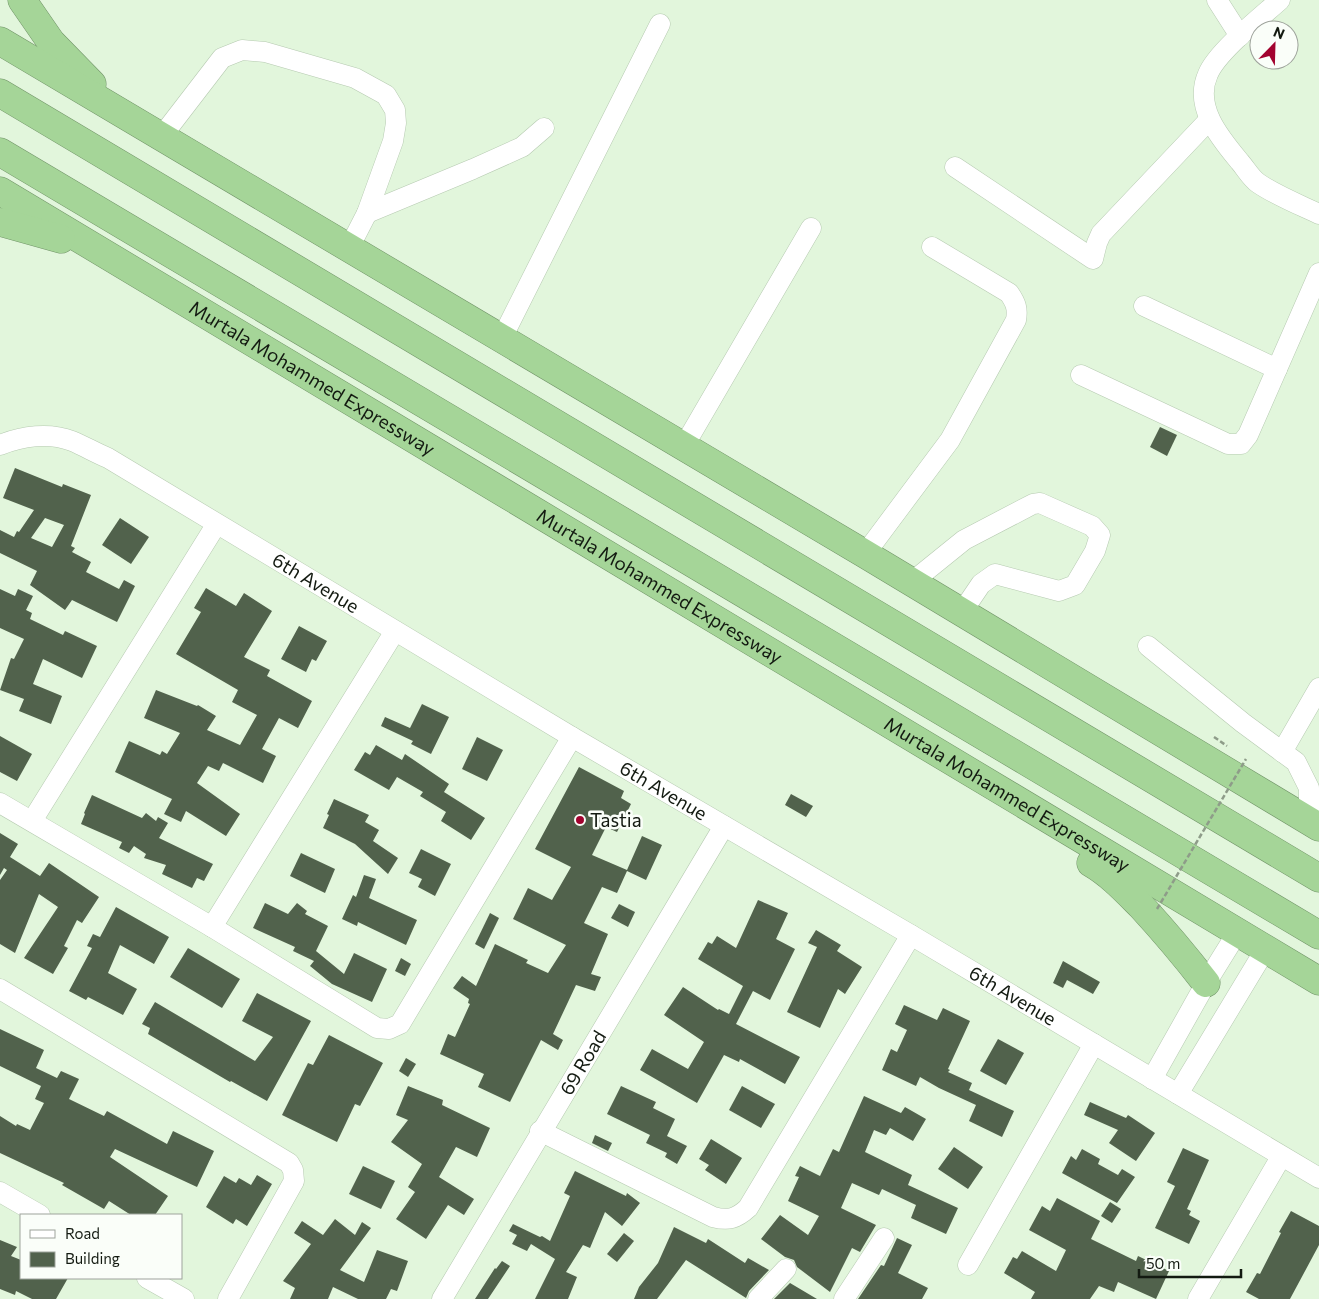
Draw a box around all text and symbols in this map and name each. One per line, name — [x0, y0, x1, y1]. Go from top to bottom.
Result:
north arrow — [1249, 20, 1299, 70]
text: N — [1271, 23, 1287, 42]
street label: Murtala Mohammed Expressway — [186, 295, 440, 460]
street label: Murtala Mohammed Expressway — [533, 503, 787, 668]
street label: 6th Avenue — [268, 548, 364, 617]
street label: Murtala Mohammed Expressway — [880, 711, 1135, 876]
street label: 6th Avenue — [616, 756, 712, 824]
place label: Tastia — [590, 808, 642, 831]
marker: Tastia — [574, 814, 586, 826]
street label: 6th Avenue — [965, 960, 1061, 1030]
street label: 69 Road — [554, 1026, 610, 1099]
legend — [20, 1214, 182, 1279]
text: Road — [65, 1224, 100, 1242]
scale bar — [1139, 1246, 1242, 1278]
text: Building — [65, 1249, 120, 1267]
text: 50 m — [1146, 1254, 1180, 1272]

